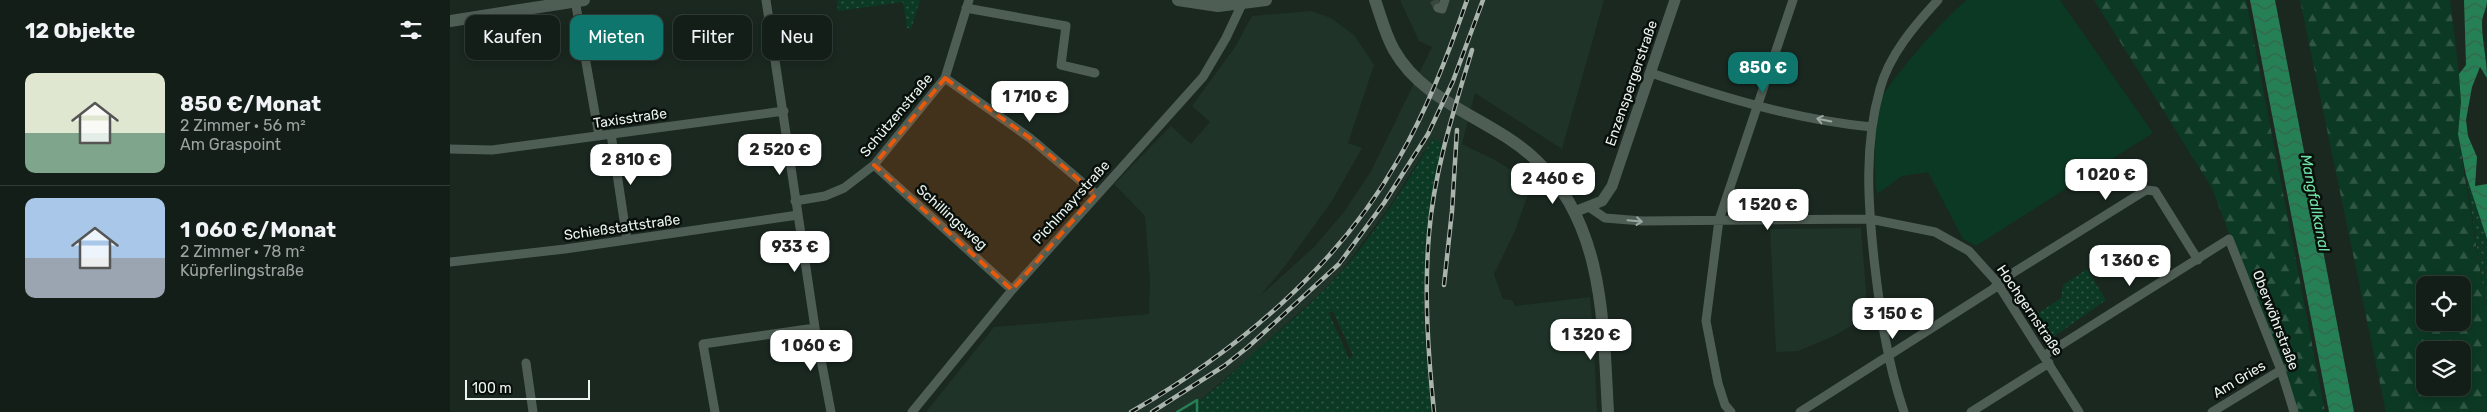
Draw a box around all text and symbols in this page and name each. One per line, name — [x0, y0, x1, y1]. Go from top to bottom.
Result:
chip: Kaufen — [465, 15, 560, 60]
chip: Mieten — [570, 15, 663, 60]
chip: Filter — [673, 15, 752, 60]
chip: Neu — [762, 15, 832, 60]
icon: filters — [397, 16, 425, 44]
text: 12 Objekte — [25, 18, 135, 43]
street label: Enzenspergerstraße — [1602, 18, 1661, 148]
pin: 850 € — [1728, 52, 1798, 94]
text: 850 € — [1739, 58, 1787, 77]
street label: Schützenstraße — [856, 70, 936, 161]
pin: 1 710 € — [984, 80, 1076, 123]
text: 1 710 € — [1002, 87, 1058, 106]
text: 850 €/Monat — [180, 91, 321, 116]
icon: home — [65, 93, 125, 153]
street label: Taxisstraße — [592, 105, 668, 132]
one-way arrow — [1816, 114, 1832, 124]
text: 2 Zimmer · 56 m² — [180, 116, 306, 135]
pin: 2 520 € — [734, 134, 826, 176]
text: Am Graspoint — [180, 135, 281, 154]
text: 2 520 € — [749, 140, 811, 159]
pin: 2 810 € — [585, 144, 677, 186]
text: 2 810 € — [601, 150, 661, 169]
water label: Mangfallkanal — [2297, 153, 2333, 253]
street label: Pichlmayrstraße — [1029, 157, 1113, 248]
pin: 1 020 € — [2060, 158, 2152, 201]
pin: 2 460 € — [1507, 162, 1599, 205]
text: 1 020 € — [2076, 165, 2136, 184]
text: 2 460 € — [1522, 169, 1584, 188]
street label: Schillingsweg — [913, 181, 991, 254]
pin: 1 520 € — [1722, 188, 1814, 231]
text: 1 520 € — [1739, 195, 1797, 214]
street label: Schießstattstraße — [563, 211, 681, 244]
one-way arrow — [1627, 216, 1643, 225]
text: 1 060 €/Monat — [180, 217, 336, 242]
icon: home — [65, 218, 125, 278]
pin: 933 € — [760, 230, 830, 273]
text: 933 € — [771, 237, 819, 256]
text: 2 Zimmer · 78 m² — [180, 242, 305, 261]
pin: 1 360 € — [2084, 244, 2176, 287]
text: 1 360 € — [2100, 251, 2160, 270]
text: Küpferlingstraße — [180, 261, 304, 280]
street label: Hochgernstraße — [1993, 262, 2066, 359]
street label: Oberwöhrstraße — [2249, 268, 2302, 373]
map controls — [2416, 276, 2471, 396]
button: locate — [2416, 276, 2471, 331]
pin: 3 150 € — [1847, 298, 1939, 340]
text: 3 150 € — [1863, 304, 1923, 323]
pin: 1 320 € — [1545, 318, 1637, 361]
text: 1 320 € — [1561, 325, 1621, 344]
pin: 1 060 € — [765, 330, 857, 372]
text: 1 060 € — [781, 336, 841, 355]
button: layers — [2416, 341, 2471, 396]
street label: Am Gries — [2210, 357, 2269, 402]
scale bar — [465, 377, 590, 400]
text: 100 m — [472, 380, 512, 397]

